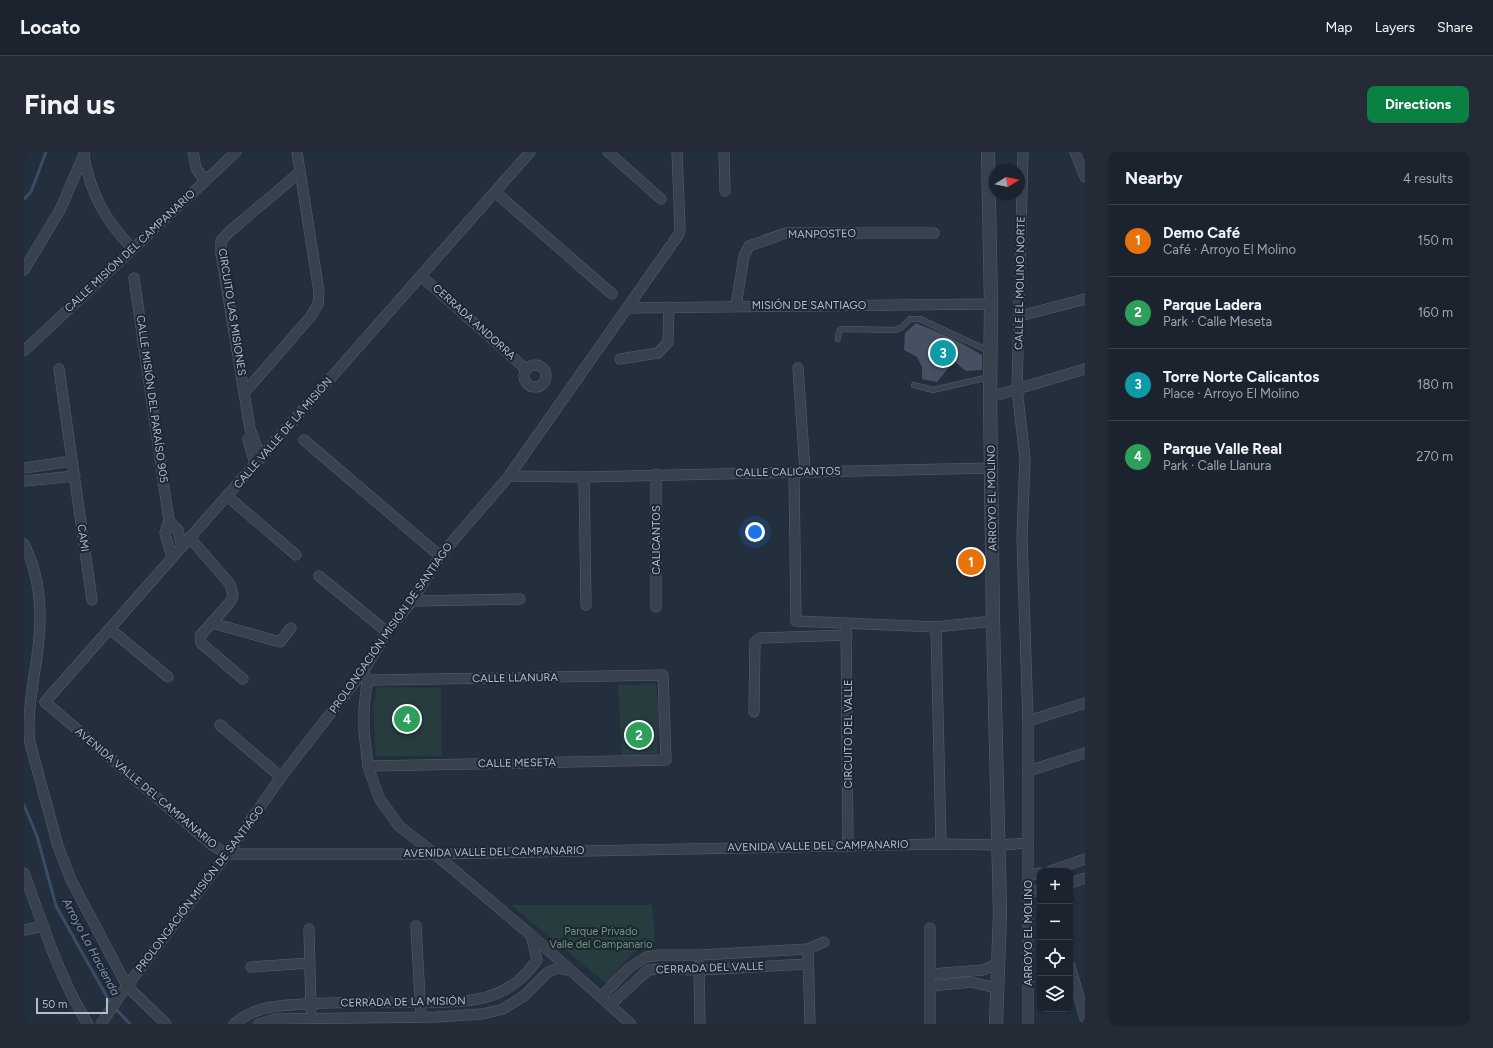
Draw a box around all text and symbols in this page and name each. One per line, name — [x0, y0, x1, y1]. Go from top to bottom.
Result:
text: Locato — [20, 16, 80, 39]
text: Map — [1325, 19, 1353, 36]
text: Layers — [1375, 19, 1415, 36]
text: Share — [1437, 19, 1473, 36]
button: Directions — [1367, 86, 1469, 123]
text: Find us — [24, 87, 115, 121]
north arrow — [989, 164, 1025, 200]
text: Nearby — [1125, 168, 1183, 188]
text: 4 results — [1403, 171, 1453, 186]
street label: CALLE MISIÓN DEL CAMPANARIO — [62, 186, 198, 315]
street label: CALLE EL MOLINO NORTE — [1012, 216, 1028, 350]
text: Demo Café — [1163, 224, 1240, 242]
street label: MANPOSTEO — [788, 227, 857, 241]
text: 1 — [1135, 233, 1141, 248]
text: 150 m — [1418, 233, 1453, 248]
text: Café · Arroyo El Molino — [1163, 242, 1296, 257]
street label: CIRCUITO LAS MISIONES — [216, 247, 249, 377]
street label: CERRADA ANDORRA — [430, 281, 518, 363]
text: Parque Ladera — [1163, 296, 1262, 314]
street label: MISIÓN DE SANTIAGO — [752, 298, 867, 312]
text: 2 — [1134, 305, 1142, 320]
text: 160 m — [1418, 305, 1453, 320]
street label: CALLE MISIÓN DEL PARAÍSO 905 — [134, 314, 171, 484]
text: Park · Calle Meseta — [1163, 314, 1272, 329]
pin: 3 — [930, 338, 956, 368]
text: Torre Norte Calicantos — [1163, 368, 1319, 386]
street label: CALLE VALLE DE LA MISIÓN — [230, 374, 335, 491]
text: 3 — [1134, 377, 1142, 392]
text: 180 m — [1417, 377, 1453, 392]
text: Place · Arroyo El Molino — [1163, 386, 1299, 401]
text: Parque Valle Real — [1163, 440, 1282, 458]
street label: ARROYO EL MOLINO — [985, 444, 999, 551]
text: 4 — [1134, 449, 1142, 464]
text: 270 m — [1416, 449, 1453, 464]
text: Park · Calle Llanura — [1163, 458, 1271, 473]
street label: CALLE CALICANTOS — [735, 465, 841, 479]
street label: CALICANTOS — [650, 505, 663, 575]
your location — [745, 522, 765, 542]
street label: CAMI — [75, 523, 91, 553]
street label: PROLONGACIÓN MISIÓN DE SANTIAGO — [326, 539, 455, 716]
pin: 1 — [958, 547, 984, 577]
street label: CALLE LLANURA — [472, 671, 558, 685]
street label: CIRCUITO DEL VALLE — [842, 680, 855, 788]
pin: 4 — [394, 704, 420, 734]
pin: 2 — [626, 720, 652, 750]
street label: AVENIDA VALLE DEL CAMPANARIO — [73, 725, 220, 851]
street label: CALLE MESETA — [478, 756, 557, 770]
street label: PROLONGACIÓN MISIÓN DE SANTIAGO — [132, 802, 267, 975]
street label: AVENIDA VALLE DEL CAMPANARIO — [727, 838, 909, 854]
street label: AVENIDA VALLE DEL CAMPANARIO — [403, 844, 585, 860]
map controls — [1037, 868, 1073, 1012]
button: + — [1037, 868, 1073, 904]
street label: ARROYO EL MOLINO — [1022, 880, 1035, 986]
water label: Arroyo La Hacienda — [59, 895, 123, 998]
button: − — [1037, 904, 1073, 940]
park label: Parque Privado Valle del Campanario — [549, 925, 653, 951]
button: locate — [1037, 940, 1073, 976]
street label: CERRADA DEL VALLE — [656, 960, 764, 976]
button: layers — [1037, 976, 1073, 1012]
street label: CERRADA DE LA MISIÓN — [340, 993, 466, 1010]
scale bar — [36, 996, 108, 1015]
text: 50 m — [42, 998, 67, 1011]

